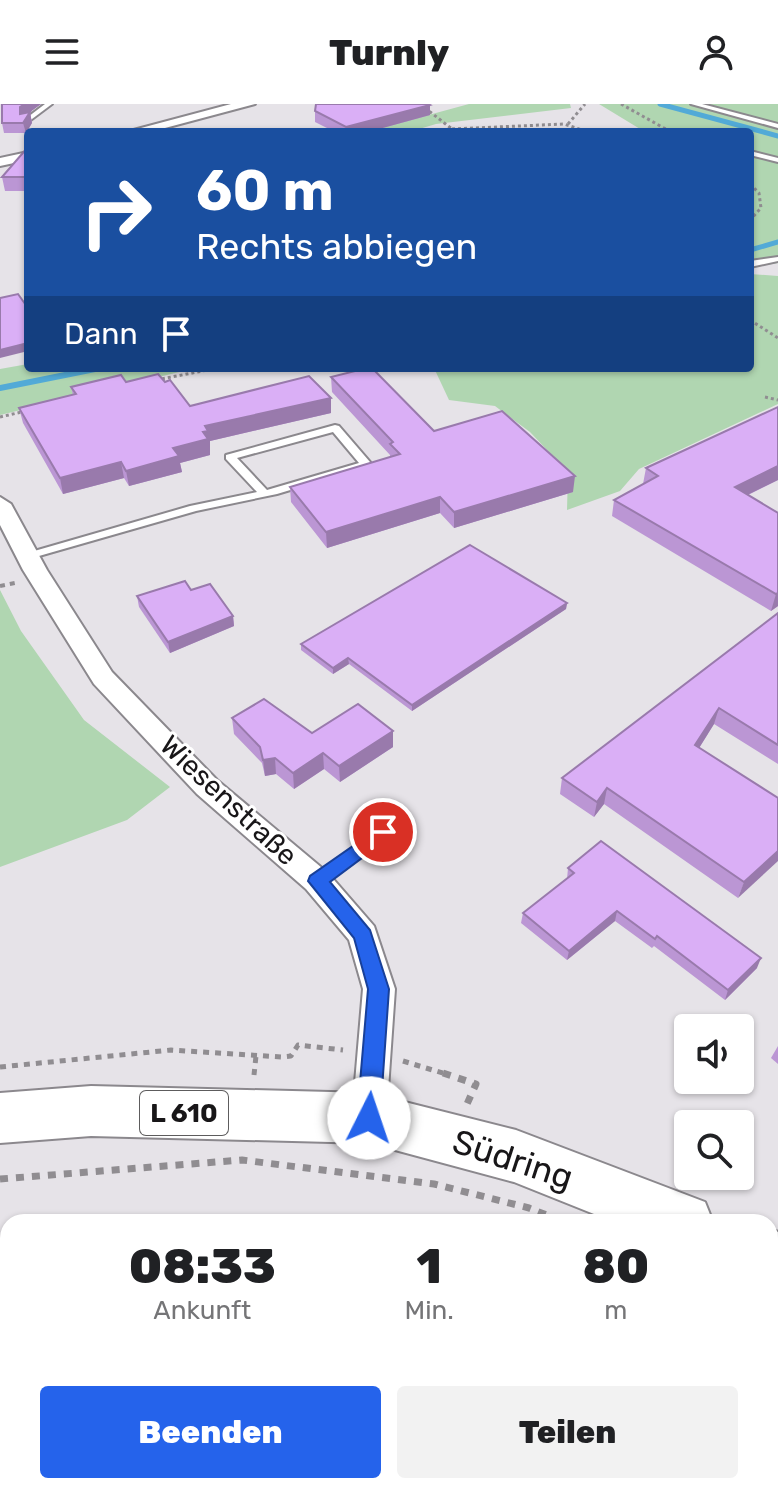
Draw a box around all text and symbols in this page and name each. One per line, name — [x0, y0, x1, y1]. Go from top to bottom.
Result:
icon: menu — [40, 30, 84, 74]
icon: person — [694, 30, 738, 74]
text: Turnly — [329, 31, 449, 74]
text: 60 m — [196, 158, 334, 224]
icon: right — [64, 160, 168, 264]
text: Rechts abbiegen — [196, 225, 477, 268]
icon: arrive — [154, 312, 198, 356]
text: Dann — [64, 316, 138, 352]
street label: Wiesenstraße — [153, 729, 304, 872]
pin — [349, 798, 417, 866]
icon: arrive — [361, 810, 405, 854]
map controls — [674, 1014, 754, 1190]
button: sound — [674, 1014, 754, 1094]
position arrow — [327, 1076, 411, 1160]
road number: L 610 — [140, 1091, 228, 1135]
button: search — [674, 1110, 754, 1190]
street label: Südring — [448, 1121, 578, 1198]
text: 08:33 — [129, 1238, 276, 1295]
text: 1 — [417, 1238, 442, 1295]
text: 80 — [582, 1238, 649, 1295]
text: Ankunft — [153, 1295, 251, 1326]
text: Min. — [405, 1295, 454, 1326]
text: m — [604, 1295, 627, 1326]
button: Beenden — [40, 1386, 381, 1478]
button: Teilen — [397, 1386, 738, 1478]

